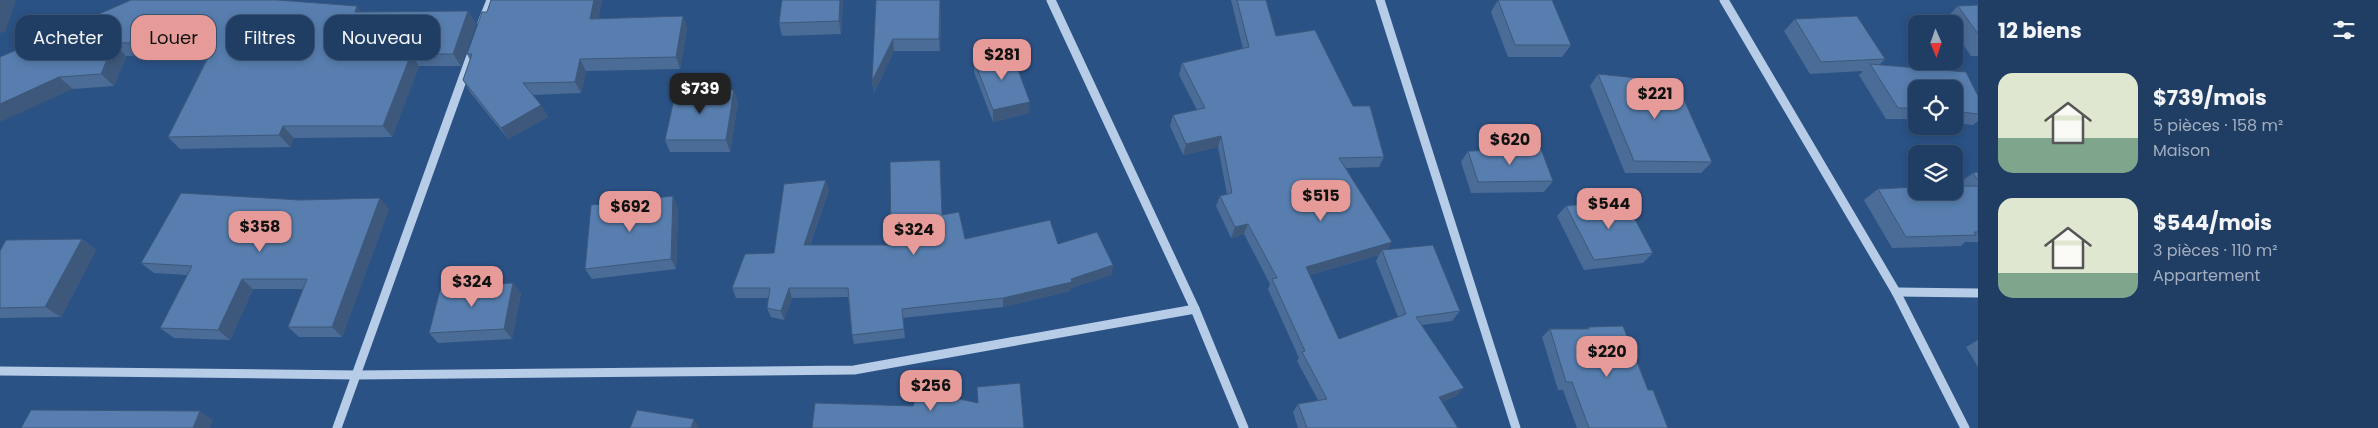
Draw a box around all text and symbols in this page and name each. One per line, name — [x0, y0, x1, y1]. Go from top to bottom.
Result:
chip: Acheter — [15, 15, 121, 60]
chip: Louer — [131, 15, 216, 60]
chip: Filtres — [226, 15, 314, 60]
chip: Nouveau — [324, 15, 440, 60]
north arrow — [1908, 15, 1962, 70]
map controls — [1908, 15, 1963, 200]
text: 12 biens — [1998, 16, 2082, 45]
icon: filters — [2330, 16, 2358, 44]
pin: $281 — [972, 38, 1032, 81]
text: $281 — [984, 43, 1020, 66]
pin: $739 — [670, 72, 730, 115]
text: $739 — [681, 77, 719, 100]
pin: $221 — [1625, 78, 1685, 120]
button: locate — [1908, 80, 1963, 135]
text: $221 — [1638, 82, 1672, 105]
text: $739/mois — [2153, 83, 2267, 112]
icon: home — [2038, 93, 2098, 153]
text: 5 pièces · 158 m² — [2153, 114, 2283, 137]
pin: $620 — [1480, 124, 1540, 166]
text: $620 — [1490, 128, 1530, 151]
text: Maison — [2153, 139, 2210, 162]
button: layers — [1908, 145, 1963, 200]
pin: $515 — [1291, 180, 1351, 222]
text: $515 — [1302, 184, 1340, 207]
pin: $544 — [1579, 188, 1639, 230]
pin: $692 — [600, 190, 660, 233]
text: $544 — [1588, 192, 1630, 215]
text: $692 — [610, 195, 650, 218]
text: $544/mois — [2153, 208, 2272, 237]
pin: $358 — [230, 210, 290, 253]
pin: $324 — [884, 214, 944, 256]
text: $358 — [240, 215, 280, 238]
text: $324 — [894, 218, 934, 241]
icon: home — [2038, 218, 2098, 278]
text: 3 pièces · 110 m² — [2153, 239, 2278, 262]
text: Appartement — [2153, 264, 2260, 287]
pin: $324 — [442, 266, 502, 308]
text: $324 — [452, 270, 492, 293]
pin: $220 — [1577, 336, 1637, 378]
text: $220 — [1587, 340, 1627, 363]
pin: $256 — [901, 370, 961, 412]
text: $256 — [911, 374, 951, 397]

